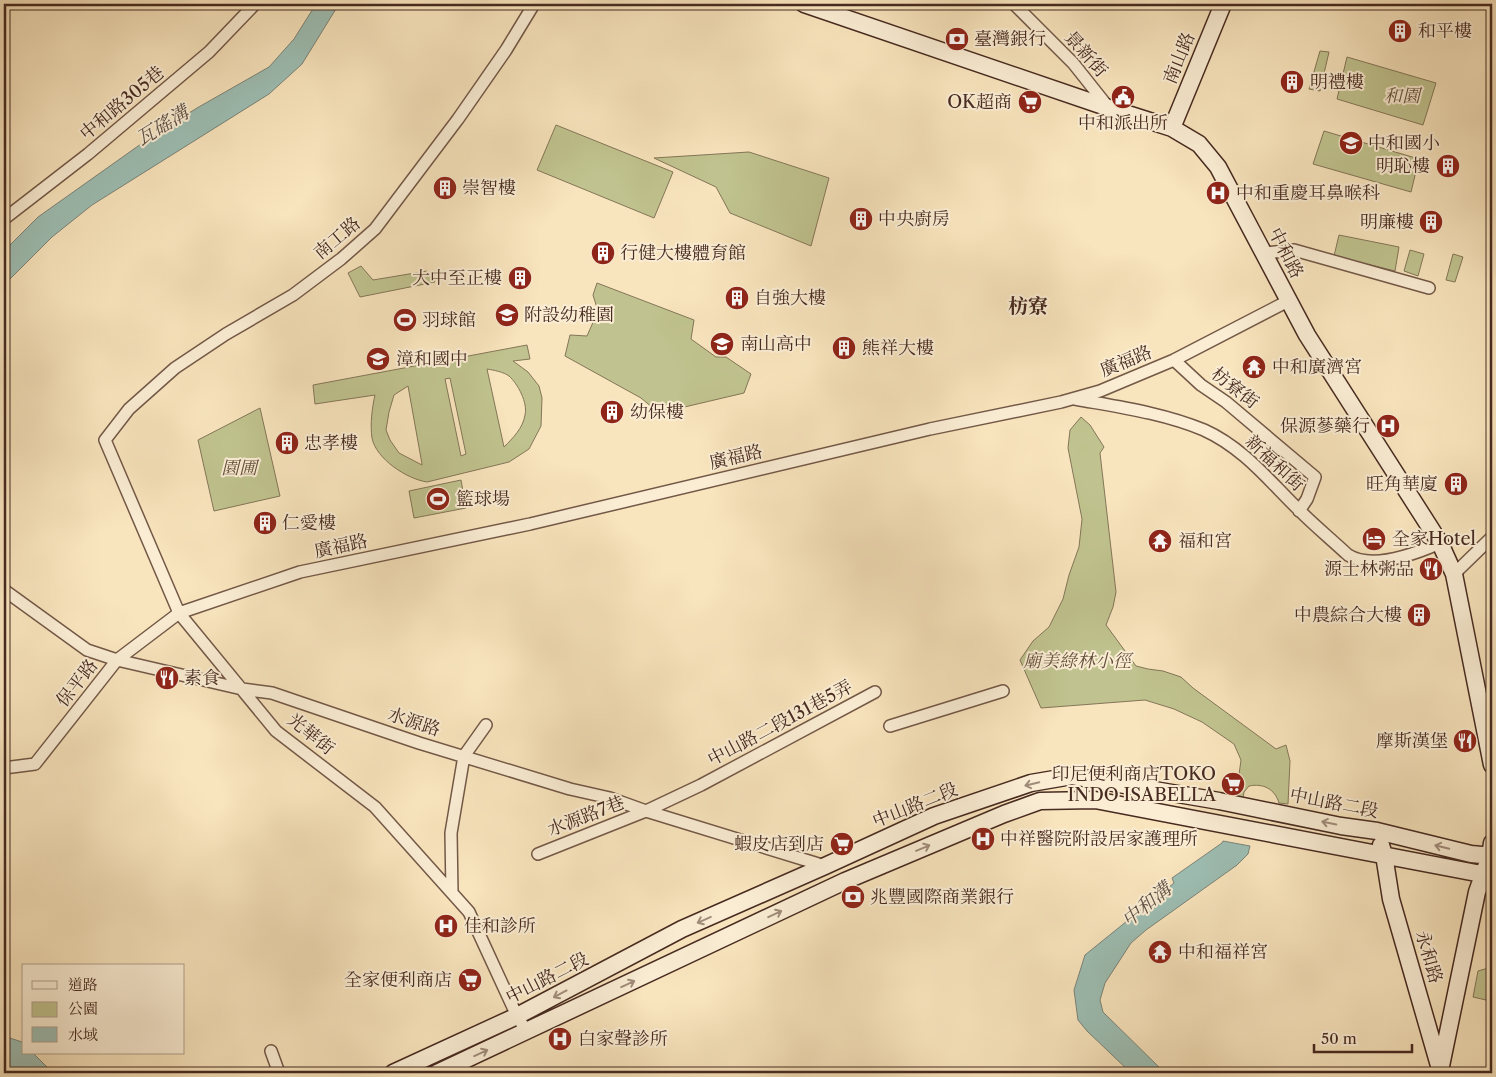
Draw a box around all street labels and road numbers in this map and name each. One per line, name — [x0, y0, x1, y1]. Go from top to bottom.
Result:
street label: 景新街 — [1060, 27, 1112, 81]
street label: 南山路 — [1159, 29, 1199, 87]
street label: 中和路305巷 — [75, 61, 169, 145]
street label: 南工路 — [309, 212, 365, 264]
street label: 中和路 — [1264, 224, 1308, 282]
street label: 廣福路 — [1097, 341, 1155, 381]
street label: 枋寮街 — [1207, 363, 1263, 413]
street label: 新福和街 — [1241, 430, 1309, 496]
street label: 廣福路 — [707, 440, 765, 474]
street label: 廣福路 — [312, 530, 370, 562]
street label: 保平路 — [52, 655, 102, 711]
street label: 中山路二段131巷5弄 — [704, 676, 856, 770]
street label: 水源路 — [385, 703, 443, 741]
street label: 光華街 — [283, 708, 339, 760]
street label: 中山路二段 — [869, 778, 961, 832]
street label: 中山路二段 — [1288, 784, 1380, 822]
street label: 水源路7巷 — [544, 791, 628, 841]
street label: 永和路 — [1411, 928, 1447, 986]
street label: 中山路二段 — [502, 948, 592, 1008]

